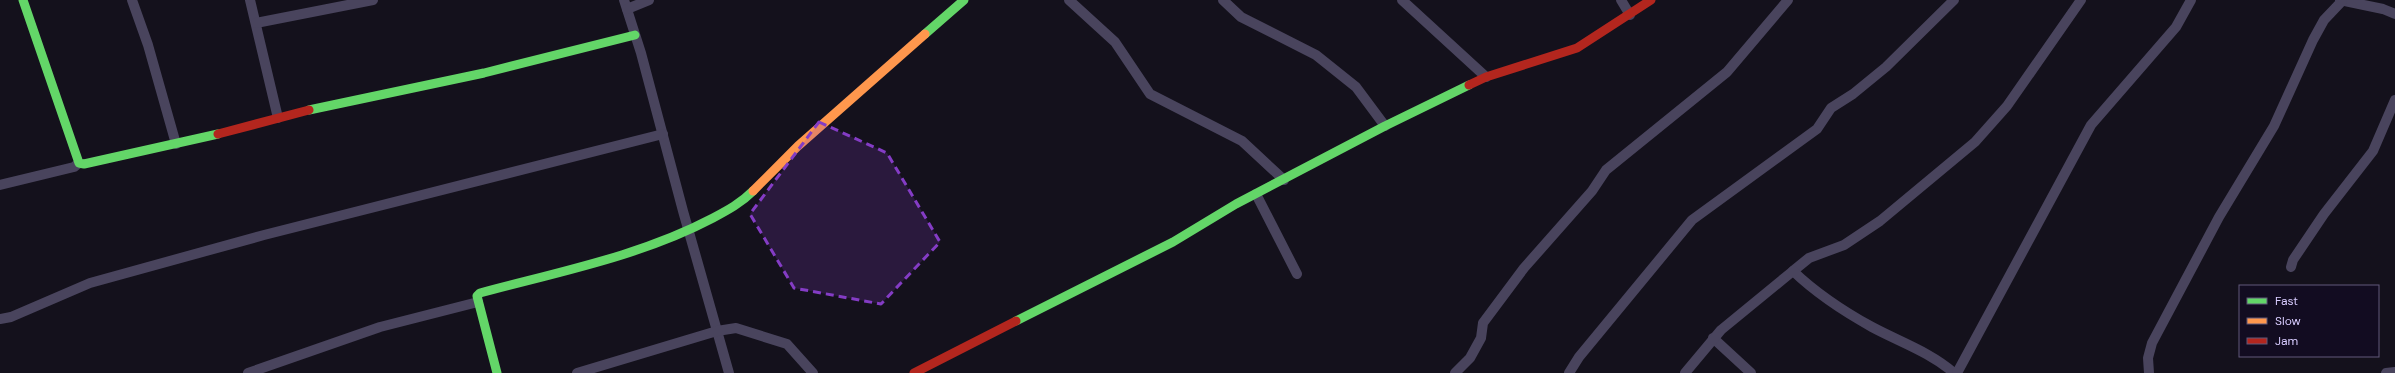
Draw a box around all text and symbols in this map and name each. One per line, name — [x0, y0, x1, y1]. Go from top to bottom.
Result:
legend — [2239, 285, 2379, 357]
text: Fast — [2275, 293, 2298, 309]
text: Slow — [2275, 313, 2301, 329]
text: Jam — [2275, 333, 2298, 349]

